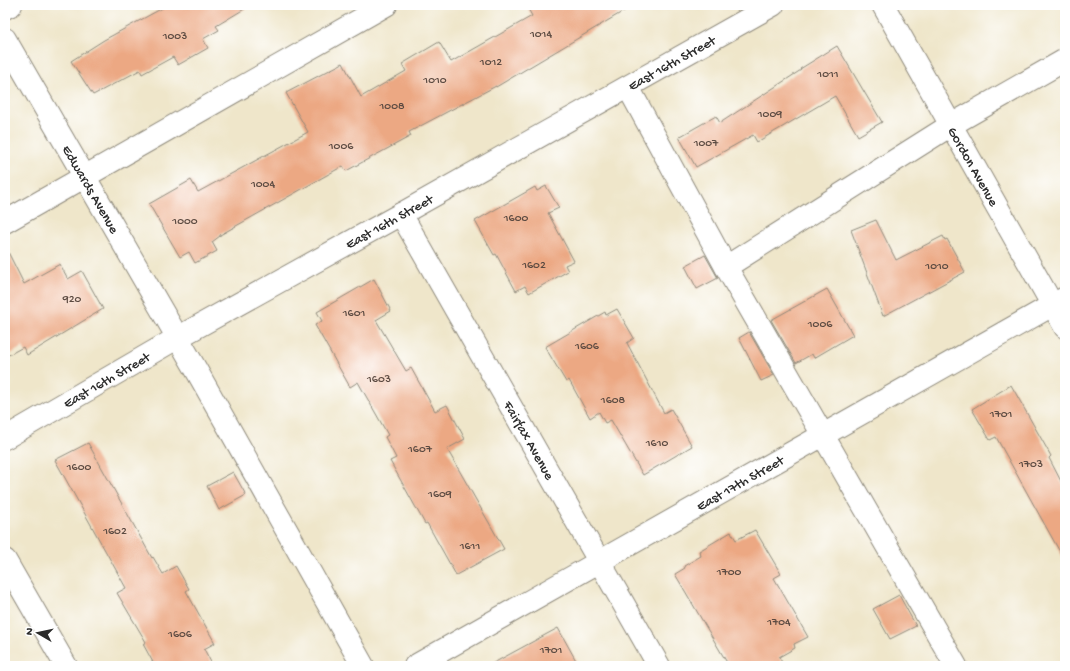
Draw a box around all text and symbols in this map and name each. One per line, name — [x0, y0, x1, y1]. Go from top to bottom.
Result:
house number: 1014 — [529, 28, 552, 42]
house number: 1003 — [162, 30, 187, 44]
street label: East 16th Street — [626, 32, 720, 96]
house number: 1012 — [479, 56, 502, 70]
house number: 1011 — [816, 68, 839, 82]
house number: 1010 — [422, 74, 447, 88]
house number: 1008 — [378, 100, 405, 114]
house number: 1009 — [757, 108, 782, 122]
street label: Gordon Avenue — [943, 124, 1001, 211]
house number: 1007 — [693, 137, 719, 151]
house number: 1006 — [328, 140, 354, 154]
street label: Edwards Avenue — [57, 143, 122, 238]
house number: 1004 — [250, 178, 275, 192]
street label: East 16th Street — [343, 191, 438, 254]
house number: 1600 — [503, 212, 528, 226]
house number: 1000 — [171, 215, 198, 229]
house number: 1602 — [521, 259, 546, 273]
house number: 1010 — [924, 260, 949, 274]
house number: 920 — [62, 293, 82, 307]
house number: 1601 — [342, 307, 365, 321]
house number: 1006 — [807, 318, 833, 332]
house number: 1606 — [574, 340, 600, 354]
street label: East 16th Street — [61, 349, 155, 413]
house number: 1603 — [366, 373, 391, 387]
house number: 1608 — [600, 394, 626, 408]
street label: Fairfax Avenue — [498, 398, 557, 484]
house number: 1701 — [989, 408, 1013, 422]
house number: 1610 — [645, 437, 668, 451]
house number: 1607 — [407, 443, 433, 457]
street label: East 17th Street — [694, 452, 789, 516]
house number: 1703 — [1018, 458, 1043, 472]
house number: 1600 — [66, 461, 91, 475]
house number: 1609 — [427, 488, 452, 502]
house number: 1602 — [102, 525, 127, 539]
house number: 1611 — [459, 540, 480, 554]
house number: 1700 — [716, 566, 742, 580]
north arrow — [18, 613, 58, 653]
house number: 1704 — [766, 616, 791, 630]
text: N — [24, 627, 37, 636]
house number: 1606 — [167, 628, 193, 642]
house number: 1701 — [539, 644, 563, 658]

